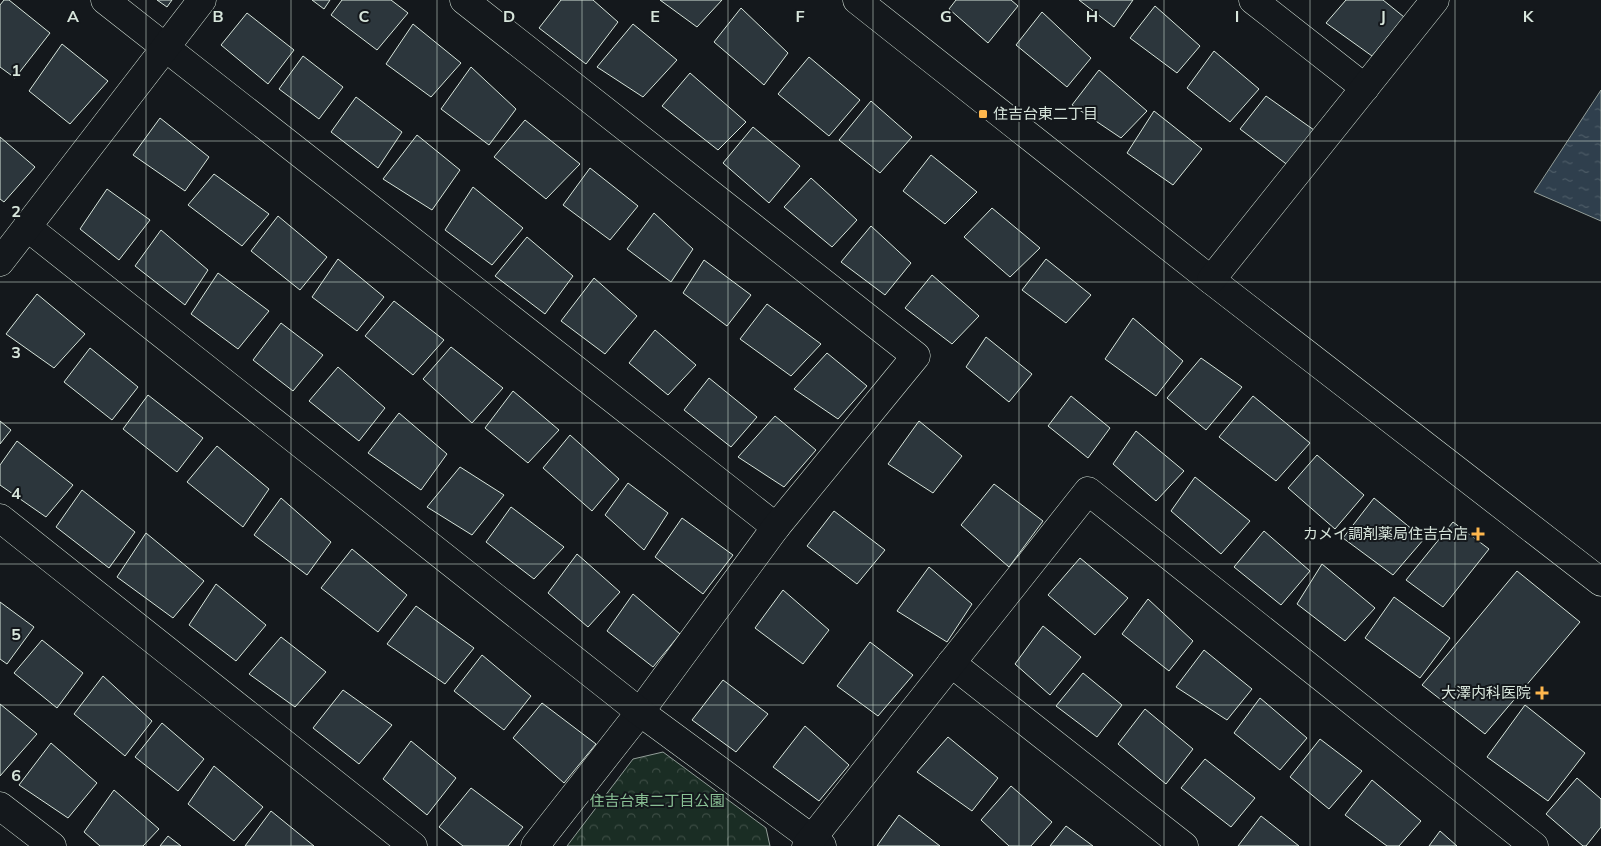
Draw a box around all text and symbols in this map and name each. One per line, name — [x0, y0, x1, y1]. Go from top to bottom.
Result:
text: A — [67, 6, 79, 26]
text: B — [212, 6, 224, 26]
text: C — [359, 6, 370, 26]
text: D — [503, 6, 515, 26]
text: E — [650, 6, 660, 26]
text: F — [795, 6, 805, 26]
text: G — [940, 6, 952, 26]
text: H — [1086, 6, 1098, 26]
text: I — [1235, 6, 1239, 26]
text: J — [1380, 6, 1386, 26]
text: K — [1523, 6, 1535, 26]
text: 1 — [11, 60, 21, 80]
place label: 住吉台東二丁目 — [993, 104, 1098, 123]
marker: 住吉台東二丁目 — [977, 108, 989, 120]
text: 2 — [11, 201, 21, 221]
text: 3 — [11, 342, 21, 362]
text: 4 — [11, 483, 21, 503]
place label: カメイ調剤薬局住吉台店 — [1303, 524, 1468, 543]
marker: カメイ調剤薬局住吉台店 — [1472, 528, 1484, 540]
text: 5 — [11, 624, 21, 644]
place label: 大澤内科医院 — [1441, 683, 1531, 702]
marker: 大澤内科医院 — [1535, 686, 1549, 700]
text: 6 — [11, 765, 21, 785]
park label: 住吉台東二丁目公園 — [589, 791, 725, 810]

